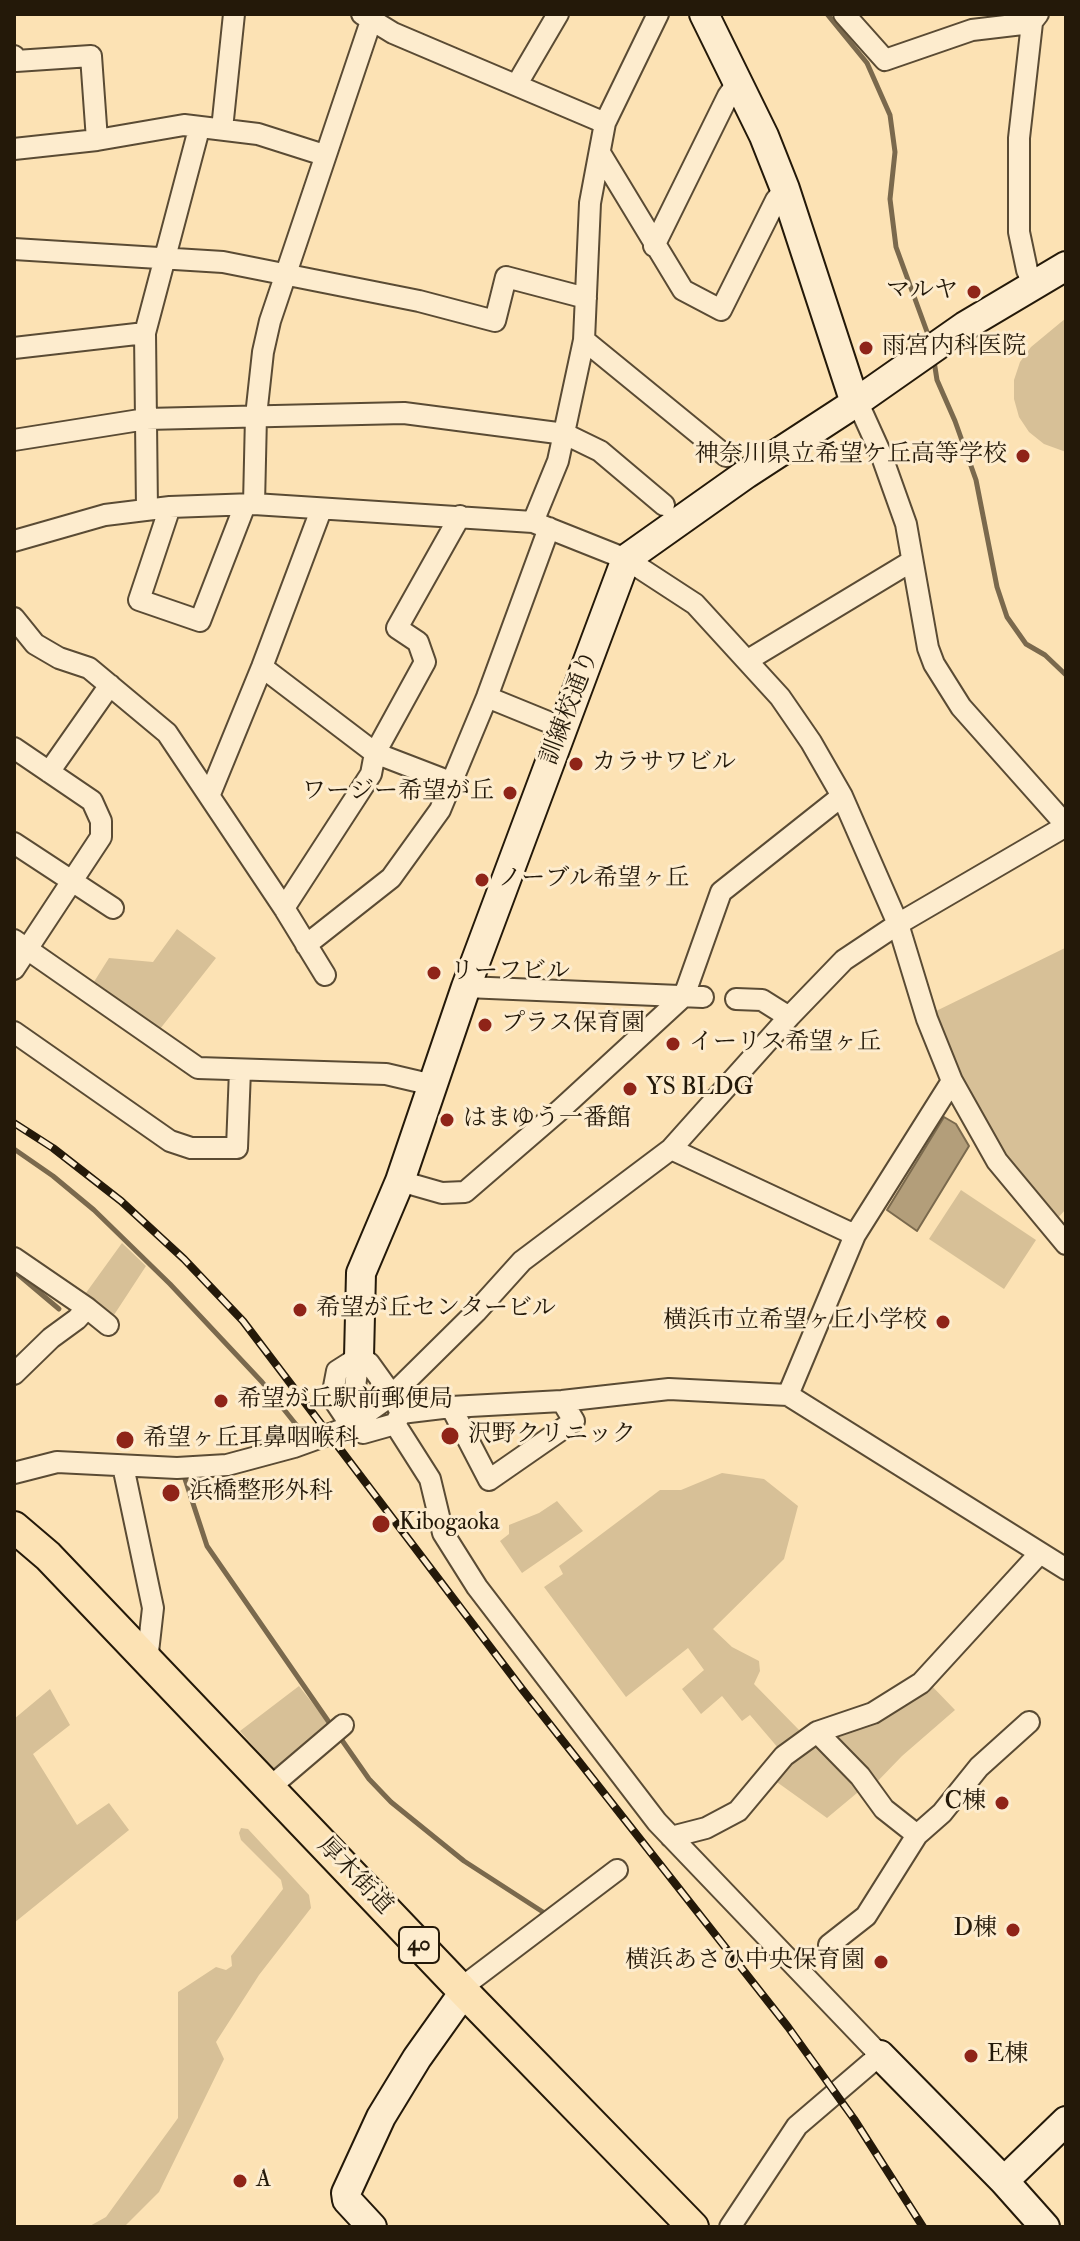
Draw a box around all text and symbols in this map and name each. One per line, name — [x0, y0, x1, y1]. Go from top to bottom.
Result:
place label: マルヤ — [886, 278, 958, 306]
marker: マルヤ — [965, 283, 983, 301]
place label: 雨宮内科医院 — [882, 334, 1026, 362]
marker: 雨宮内科医院 — [857, 339, 875, 357]
place label: 神奈川県立希望ケ丘高等学校 — [695, 442, 1007, 470]
marker: 神奈川県立希望ケ丘高等学校 — [1014, 447, 1032, 465]
street label: 訓練校通り — [536, 647, 606, 769]
place label: カラサワビル — [592, 750, 736, 778]
marker: カラサワビル — [567, 755, 585, 773]
place label: ワージー希望が丘 — [302, 779, 494, 807]
marker: ワージー希望が丘 — [501, 784, 519, 802]
place label: ノーブル希望ヶ丘 — [498, 866, 689, 894]
marker: ノーブル希望ヶ丘 — [473, 871, 491, 889]
place label: リーフビル — [450, 959, 570, 987]
marker: リーフビル — [425, 964, 443, 982]
place label: プラス保育園 — [501, 1011, 645, 1039]
marker: プラス保育園 — [476, 1016, 494, 1034]
place label: イーリス希望ヶ丘 — [689, 1030, 881, 1058]
marker: イーリス希望ヶ丘 — [664, 1035, 682, 1053]
place label: YS BLDG — [646, 1075, 754, 1103]
marker: YS BLDG — [621, 1080, 639, 1098]
place label: はまゆう一番館 — [463, 1106, 631, 1134]
marker: はまゆう一番館 — [438, 1111, 456, 1129]
place label: 希望が丘センタービル — [316, 1296, 556, 1324]
marker: 希望が丘センタービル — [291, 1301, 309, 1319]
place label: 横浜市立希望ヶ丘小学校 — [663, 1308, 927, 1336]
marker: 横浜市立希望ヶ丘小学校 — [934, 1313, 952, 1331]
place label: 希望が丘駅前郵便局 — [237, 1387, 453, 1415]
marker: 希望が丘駅前郵便局 — [212, 1392, 230, 1410]
place label: 沢野クリニック — [468, 1422, 636, 1450]
marker: 沢野クリニック — [439, 1425, 461, 1447]
place label: 希望ヶ丘耳鼻咽喉科 — [143, 1426, 359, 1454]
marker: 希望ヶ丘耳鼻咽喉科 — [114, 1429, 136, 1451]
place label: 浜橋整形外科 — [189, 1479, 333, 1507]
marker: 浜橋整形外科 — [160, 1482, 182, 1504]
place label: Kibogaoka — [399, 1510, 500, 1538]
marker: Kibogaoka — [370, 1513, 392, 1535]
place label: C棟 — [944, 1789, 986, 1817]
marker: C棟 — [993, 1794, 1011, 1812]
street label: 厚木街道 — [310, 1832, 398, 1922]
place label: D棟 — [953, 1916, 997, 1944]
marker: D棟 — [1004, 1921, 1022, 1939]
road number: 40 — [399, 1927, 439, 1963]
place label: 横浜あさひ中央保育園 — [625, 1948, 865, 1976]
marker: 横浜あさひ中央保育園 — [872, 1953, 890, 1971]
place label: E棟 — [987, 2042, 1028, 2070]
marker: E棟 — [962, 2047, 980, 2065]
place label: A — [256, 2167, 271, 2195]
marker: A — [231, 2172, 249, 2190]

